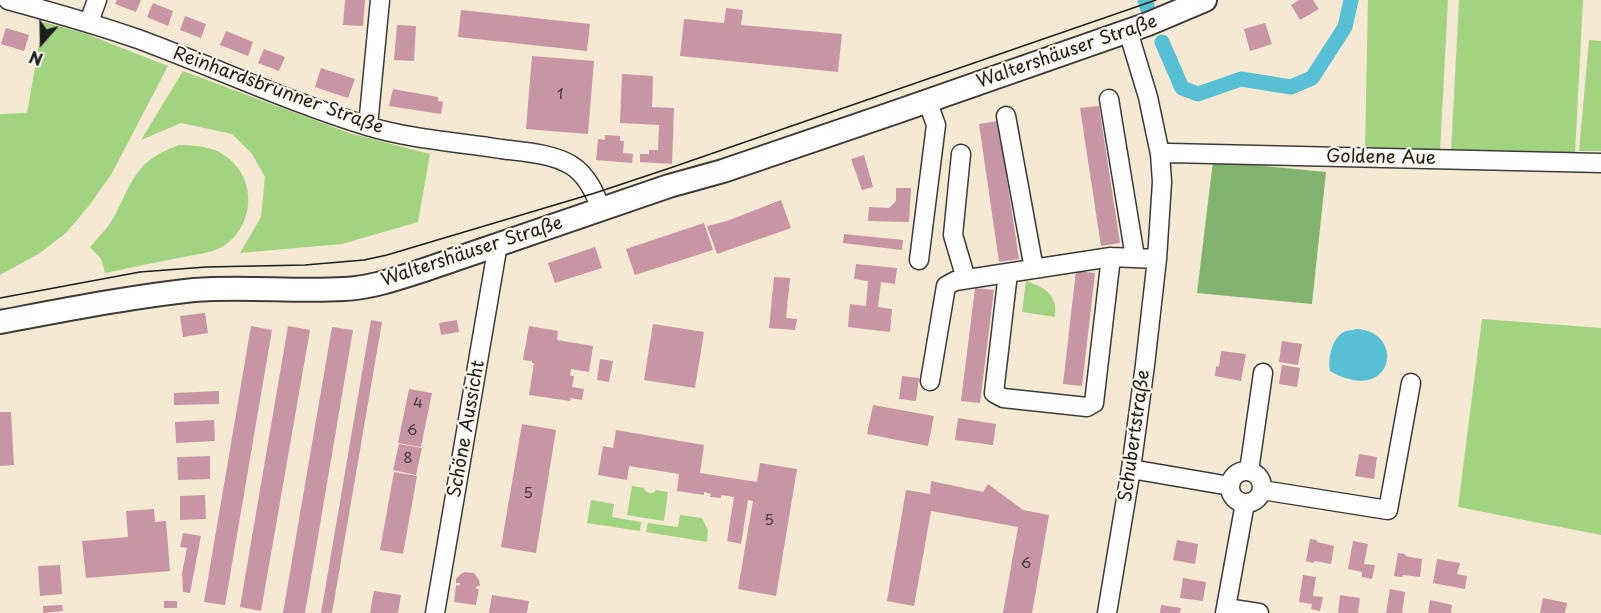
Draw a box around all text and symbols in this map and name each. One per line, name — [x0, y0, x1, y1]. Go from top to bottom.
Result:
street label: Waltershäuser Straße — [974, 11, 1160, 93]
north arrow — [12, 12, 72, 72]
street label: Reinhardsbrunner Straße — [170, 43, 386, 139]
text: N — [26, 45, 46, 72]
house number: 1 — [557, 86, 563, 104]
street label: Goldene Aue — [1326, 146, 1436, 170]
street label: Waltershäuser Straße — [379, 212, 565, 292]
street label: Schöne Aussicht — [444, 358, 490, 500]
street label: Schubertstraße — [1115, 369, 1155, 503]
house number: 4 — [413, 395, 423, 413]
house number: 6 — [407, 422, 417, 440]
house number: 8 — [403, 450, 413, 468]
house number: 5 — [523, 485, 533, 503]
house number: 5 — [764, 512, 774, 530]
house number: 6 — [1021, 555, 1031, 573]

